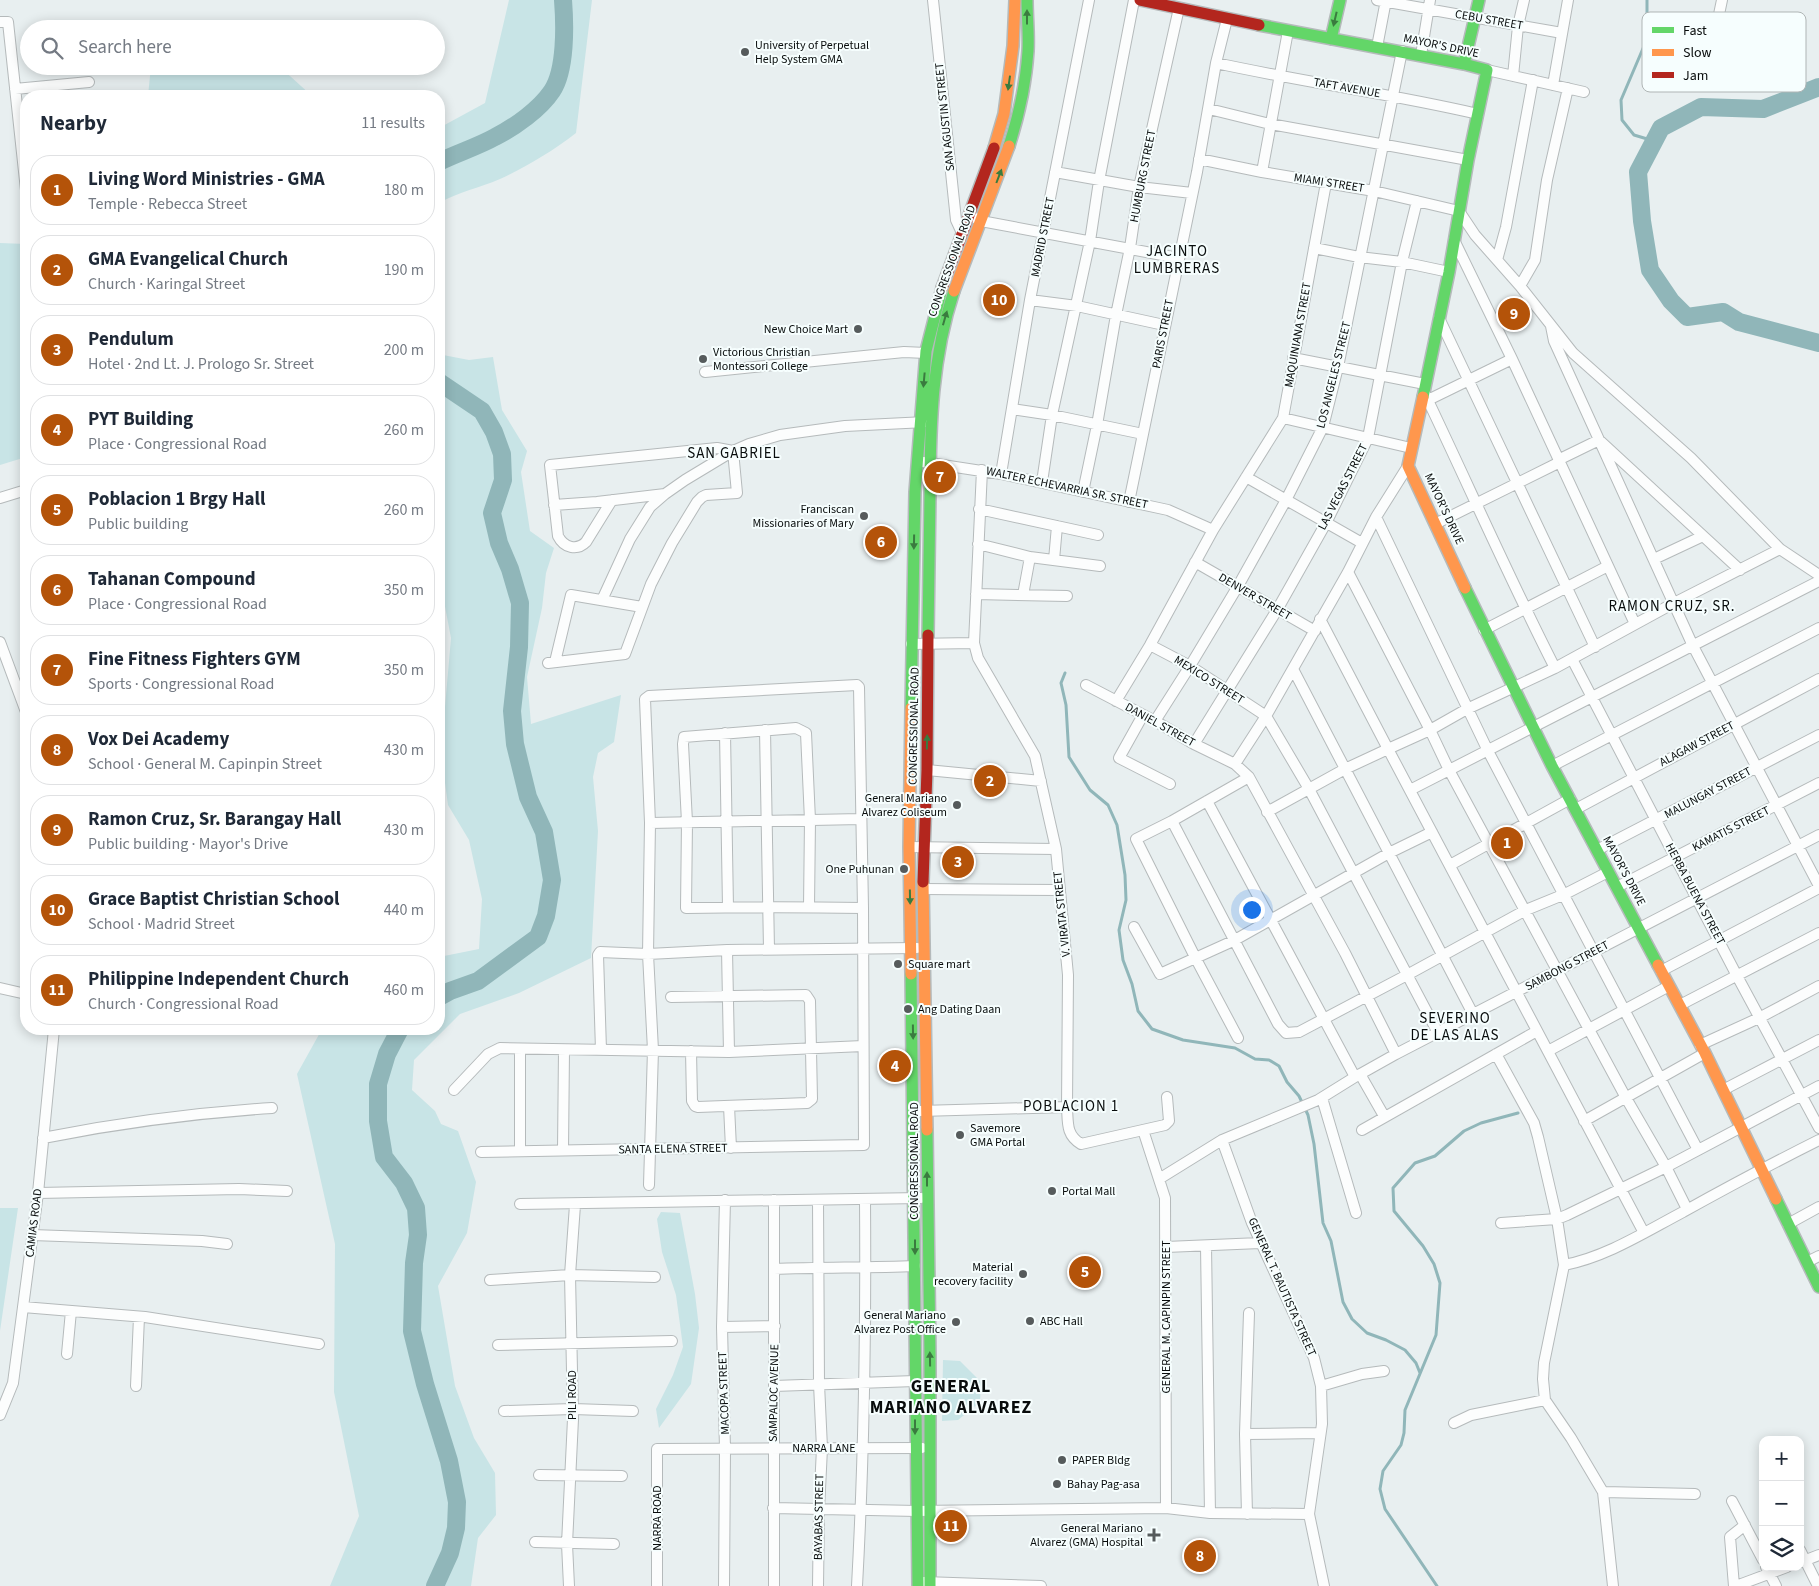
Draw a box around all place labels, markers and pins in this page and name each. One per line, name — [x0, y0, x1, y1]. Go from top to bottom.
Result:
place label: University of Perpetual Help System GMA — [755, 37, 869, 68]
marker: University of Perpetual Help System GMA — [739, 46, 751, 58]
pin: 10 — [983, 281, 1015, 319]
pin: 9 — [1498, 295, 1530, 333]
place label: New Choice Mart — [764, 321, 848, 338]
marker: New Choice Mart — [852, 323, 864, 335]
place label: Victorious Christian Montessori College — [713, 344, 810, 375]
marker: Victorious Christian Montessori College — [697, 353, 709, 365]
pin: 7 — [924, 458, 956, 496]
place label: Franciscan Missionaries of Mary — [752, 501, 854, 532]
marker: Franciscan Missionaries of Mary — [858, 510, 870, 522]
pin: 6 — [865, 523, 897, 561]
pin: 2 — [974, 762, 1006, 800]
place label: General Mariano Alvarez Coliseum — [862, 790, 947, 821]
marker: General Mariano Alvarez Coliseum — [951, 799, 963, 811]
pin: 1 — [1491, 824, 1523, 862]
pin: 3 — [942, 843, 974, 881]
place label: One Puhunan — [826, 861, 894, 878]
marker: One Puhunan — [898, 863, 910, 875]
place label: Square mart — [908, 956, 970, 973]
marker: Square mart — [892, 958, 904, 970]
place label: Ang Dating Daan — [918, 1001, 1001, 1018]
marker: Ang Dating Daan — [902, 1003, 914, 1015]
pin: 4 — [879, 1047, 911, 1085]
place label: Savemore GMA Portal — [970, 1120, 1025, 1151]
marker: Savemore GMA Portal — [954, 1129, 966, 1141]
place label: Portal Mall — [1062, 1183, 1115, 1200]
marker: Portal Mall — [1046, 1185, 1058, 1197]
pin: 5 — [1069, 1253, 1101, 1291]
place label: Material recovery facility — [934, 1259, 1013, 1290]
marker: Material recovery facility — [1017, 1268, 1029, 1280]
place label: General Mariano Alvarez Post Office — [854, 1307, 946, 1338]
place label: ABC Hall — [1040, 1313, 1083, 1330]
marker: ABC Hall — [1024, 1315, 1036, 1327]
marker: General Mariano Alvarez Post Office — [950, 1316, 962, 1328]
place label: PAPER Bldg — [1072, 1452, 1130, 1469]
marker: PAPER Bldg — [1056, 1454, 1068, 1466]
place label: Bahay Pag-asa — [1067, 1476, 1140, 1493]
marker: Bahay Pag-asa — [1051, 1478, 1063, 1490]
pin: 11 — [935, 1507, 967, 1545]
place label: General Mariano Alvarez (GMA) Hospital — [1030, 1520, 1143, 1551]
marker: General Mariano Alvarez (GMA) Hospital — [1147, 1528, 1161, 1542]
pin: 8 — [1184, 1537, 1216, 1575]

